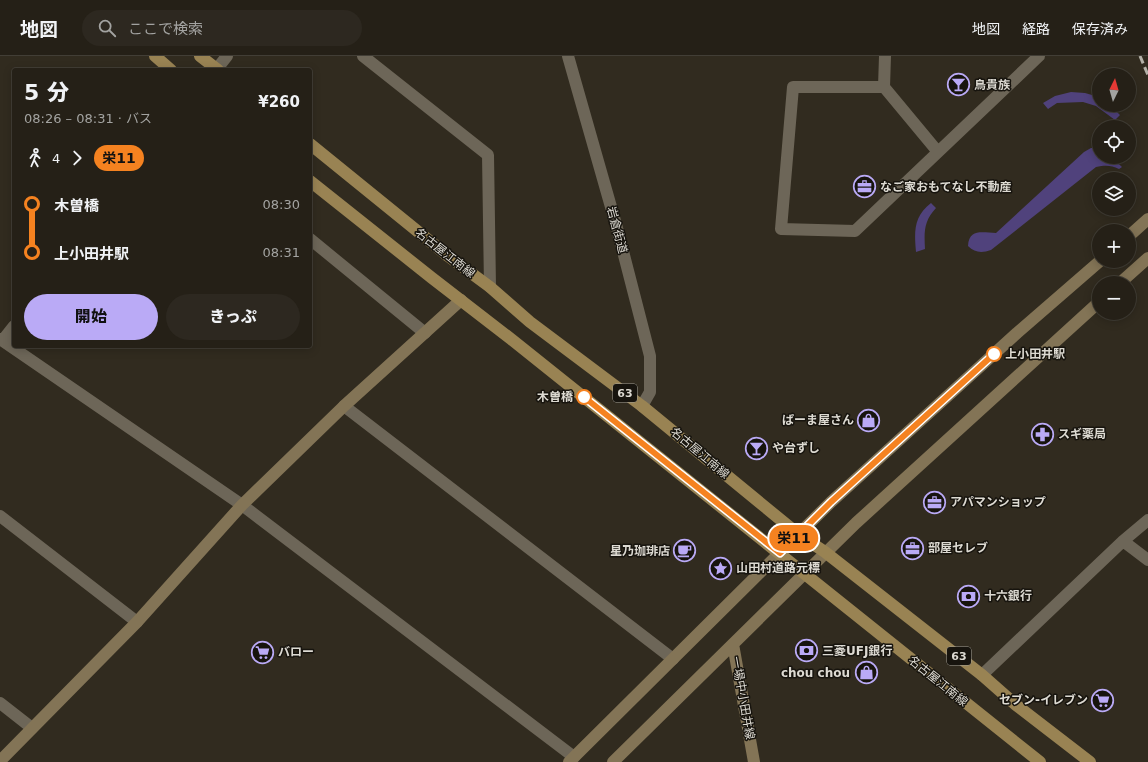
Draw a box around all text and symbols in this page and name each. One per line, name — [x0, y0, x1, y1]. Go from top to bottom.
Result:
search box — [82, 10, 362, 46]
icon: search — [96, 17, 118, 39]
text: 地図 — [20, 18, 58, 40]
text: ここで検索 — [128, 20, 203, 38]
text: 地図 — [972, 21, 1000, 37]
text: 経路 — [1022, 21, 1050, 37]
text: 保存済み — [1072, 21, 1128, 37]
north arrow — [1092, 68, 1136, 112]
map controls — [1092, 68, 1136, 320]
bar icon: 鳥貴族 — [946, 72, 972, 98]
place label: 鳥貴族 — [974, 78, 1011, 92]
text: 5 分 — [24, 80, 69, 105]
text: ¥260 — [258, 93, 300, 111]
text: 08:26 – 08:31 · バス — [24, 111, 152, 126]
button: locate — [1092, 120, 1136, 164]
icon: walk — [24, 147, 46, 169]
icon: forward — [66, 147, 88, 169]
text: 栄11 — [102, 150, 136, 166]
text: 4 — [52, 151, 60, 166]
button: layers — [1092, 172, 1136, 216]
office icon: なご家おもてなし不動産 — [851, 174, 877, 200]
place label: なご家おもてなし不動産 — [880, 180, 1012, 194]
text: 木曽橋 — [54, 197, 99, 215]
text: 08:30 — [263, 197, 300, 212]
street label: 岩倉街道 — [604, 205, 630, 255]
button: + — [1092, 224, 1136, 268]
street label: 名古屋江南線 — [412, 225, 478, 281]
text: 上小田井駅 — [54, 245, 129, 263]
text: 08:31 — [263, 245, 300, 260]
button: − — [1092, 276, 1136, 320]
button: 開始 — [24, 294, 158, 340]
button: きっぷ — [166, 294, 300, 340]
marker: 上小田井駅 — [986, 346, 1002, 362]
place label: 上小田井駅 — [1005, 347, 1065, 361]
road number: 63 — [613, 384, 637, 402]
marker: 木曽橋 — [576, 389, 592, 405]
place label: 木曽橋 — [537, 390, 574, 404]
shop icon: ぱーま屋さん — [856, 407, 882, 433]
place label: ぱーま屋さん — [782, 413, 854, 427]
pharmacy icon: スギ薬局 — [1029, 421, 1055, 447]
street label: 名古屋江南線 — [668, 424, 732, 482]
place label: スギ薬局 — [1058, 427, 1106, 441]
bar icon: や台ずし — [743, 435, 769, 461]
place label: や台ずし — [772, 441, 820, 455]
office icon: アパマンショップ — [922, 489, 948, 515]
place label: アパマンショップ — [950, 495, 1046, 509]
line badge: 栄11 — [771, 525, 817, 551]
text: 栄11 — [777, 530, 811, 546]
office icon: 部屋セレブ — [899, 535, 925, 561]
cafe icon: 星乃珈琲店 — [672, 538, 698, 564]
place label: 部屋セレブ — [928, 541, 988, 555]
place label: 星乃珈琲店 — [610, 544, 670, 558]
place icon: 山田村道路元標 — [708, 555, 734, 581]
place label: 山田村道路元標 — [736, 561, 820, 575]
bank icon: 十六銀行 — [955, 583, 981, 609]
place label: 十六銀行 — [984, 589, 1032, 603]
bank icon: 三菱UFJ銀行 — [793, 638, 819, 664]
supermarket icon: バロー — [250, 639, 276, 665]
place label: 三菱UFJ銀行 — [822, 644, 892, 658]
place label: バロー — [278, 645, 314, 659]
road number: 63 — [947, 647, 971, 665]
street label: 名古屋江南線 — [906, 653, 970, 709]
street label: 一場中小田井線 — [729, 655, 757, 741]
shop icon: chou chou — [853, 660, 879, 686]
place label: chou chou — [781, 666, 850, 680]
supermarket icon: セブン-イレブン — [1090, 687, 1116, 713]
place label: セブン-イレブン — [999, 693, 1088, 707]

